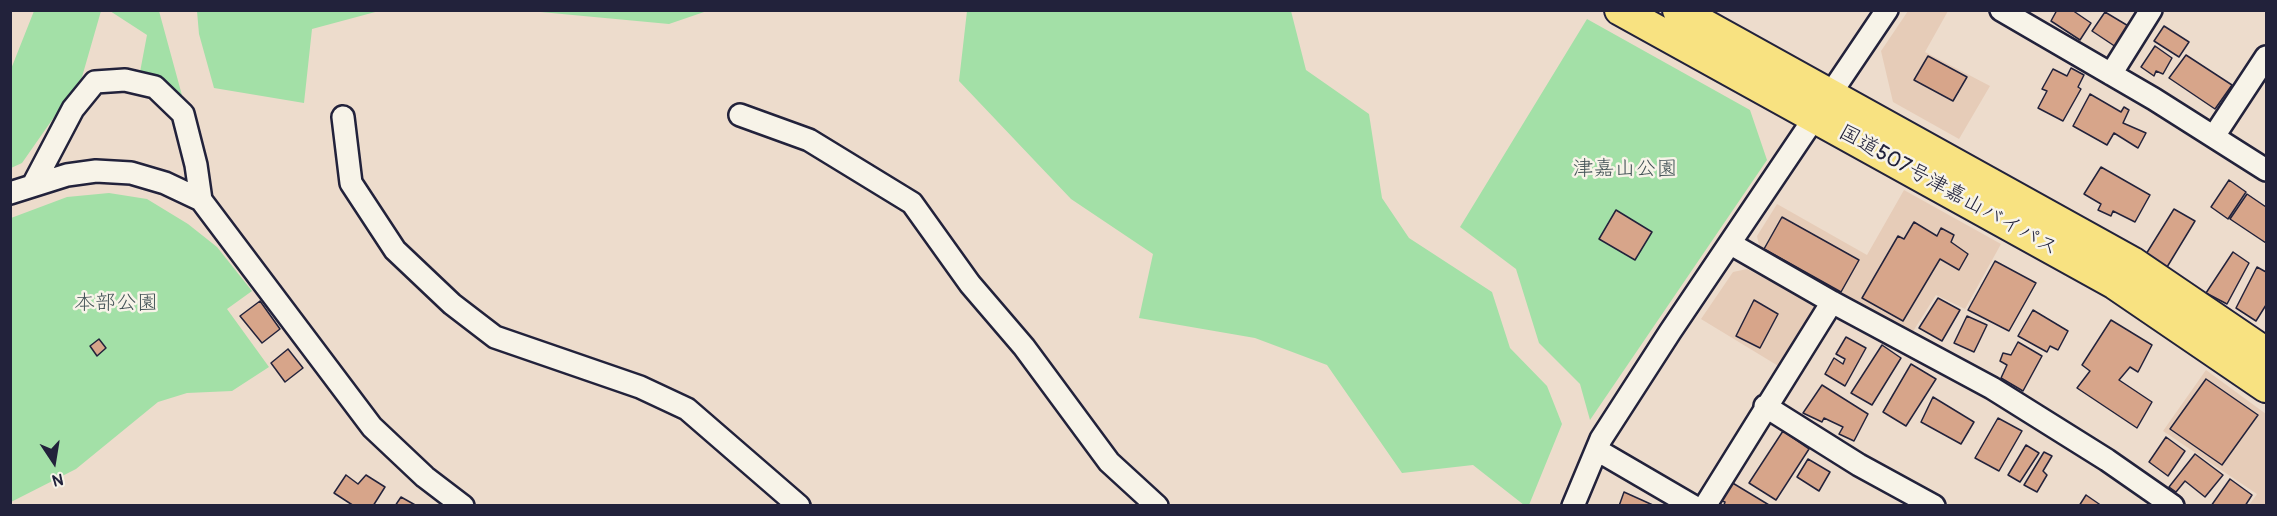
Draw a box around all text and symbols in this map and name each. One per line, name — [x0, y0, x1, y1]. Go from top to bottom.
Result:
street label: 国道507号津嘉山バイパス — [1834, 120, 2062, 262]
park label: 津嘉山公園 — [1573, 157, 1677, 183]
park label: 本部公園 — [74, 291, 158, 317]
north arrow — [24, 432, 84, 492]
text: N — [50, 469, 65, 491]

